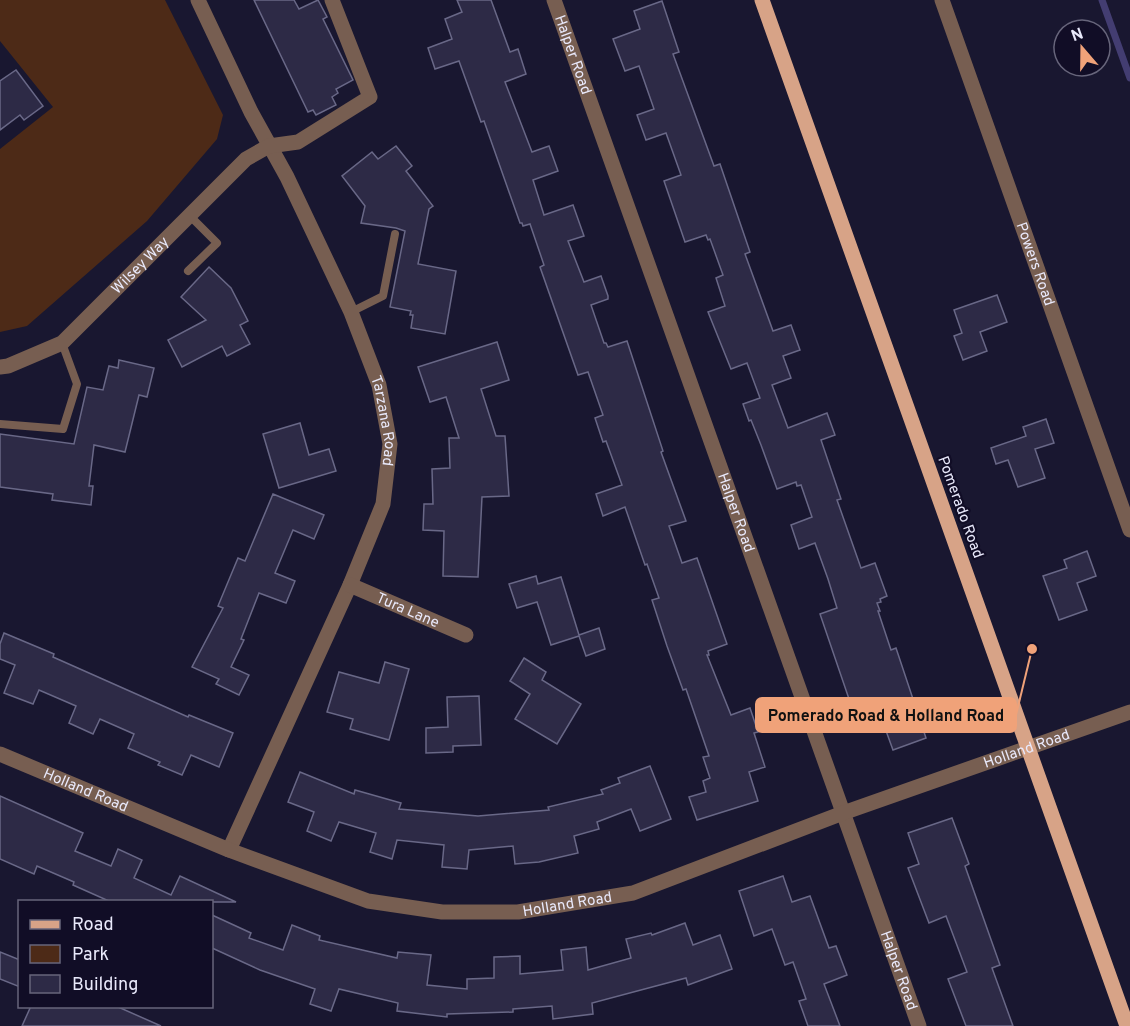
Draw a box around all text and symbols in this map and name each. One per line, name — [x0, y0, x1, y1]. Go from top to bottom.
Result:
street label: Halper Road — [549, 13, 595, 97]
north arrow — [1052, 18, 1112, 78]
text: N — [1069, 24, 1086, 47]
street label: Powers Road — [1011, 220, 1058, 309]
street label: Wilsey Way — [108, 233, 174, 299]
street label: Tarzana Road — [365, 373, 398, 467]
street label: Pomerado Road — [932, 454, 987, 561]
street label: Halper Road — [712, 471, 758, 555]
street label: Tura Lane — [373, 589, 442, 633]
callout: Pomerado Road & Holland Road — [756, 698, 1016, 732]
text: Pomerado Road & Holland Road — [768, 707, 1004, 727]
street label: Holland Road — [981, 726, 1073, 774]
street label: Holland Road — [40, 765, 130, 818]
street label: Holland Road — [521, 889, 613, 922]
legend — [18, 900, 213, 1008]
text: Road — [72, 914, 114, 937]
street label: Halper Road — [875, 929, 921, 1013]
text: Park — [72, 944, 109, 967]
text: Building — [72, 974, 138, 997]

